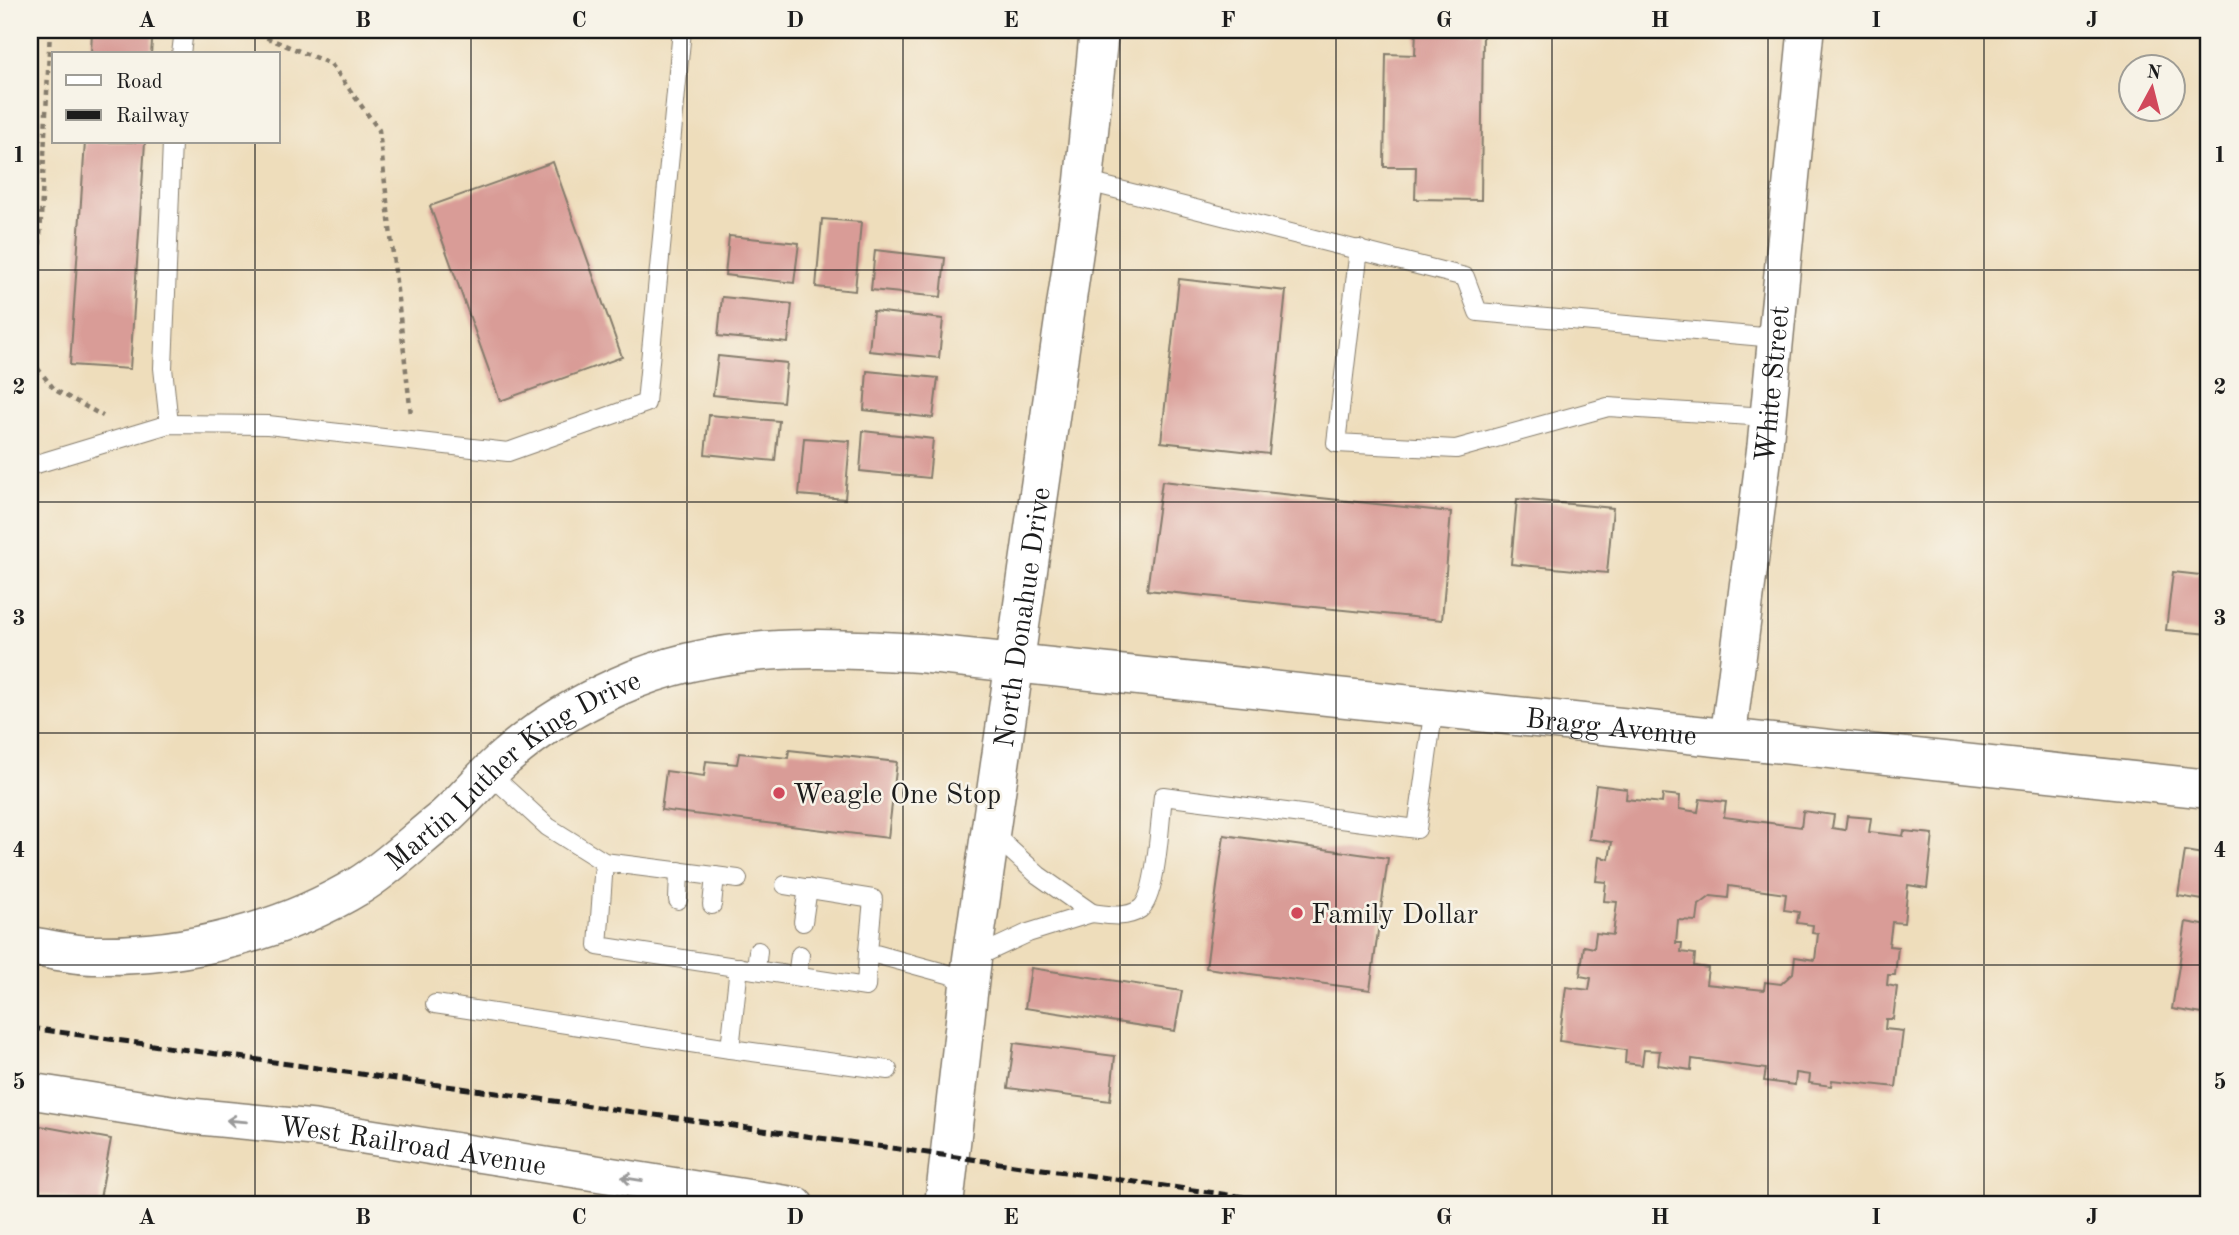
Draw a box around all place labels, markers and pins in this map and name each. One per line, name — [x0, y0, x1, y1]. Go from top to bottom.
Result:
place label: Weagle One Stop — [793, 782, 1001, 810]
marker: Weagle One Stop — [771, 785, 787, 801]
place label: Family Dollar — [1311, 902, 1478, 930]
marker: Family Dollar — [1289, 905, 1305, 921]

